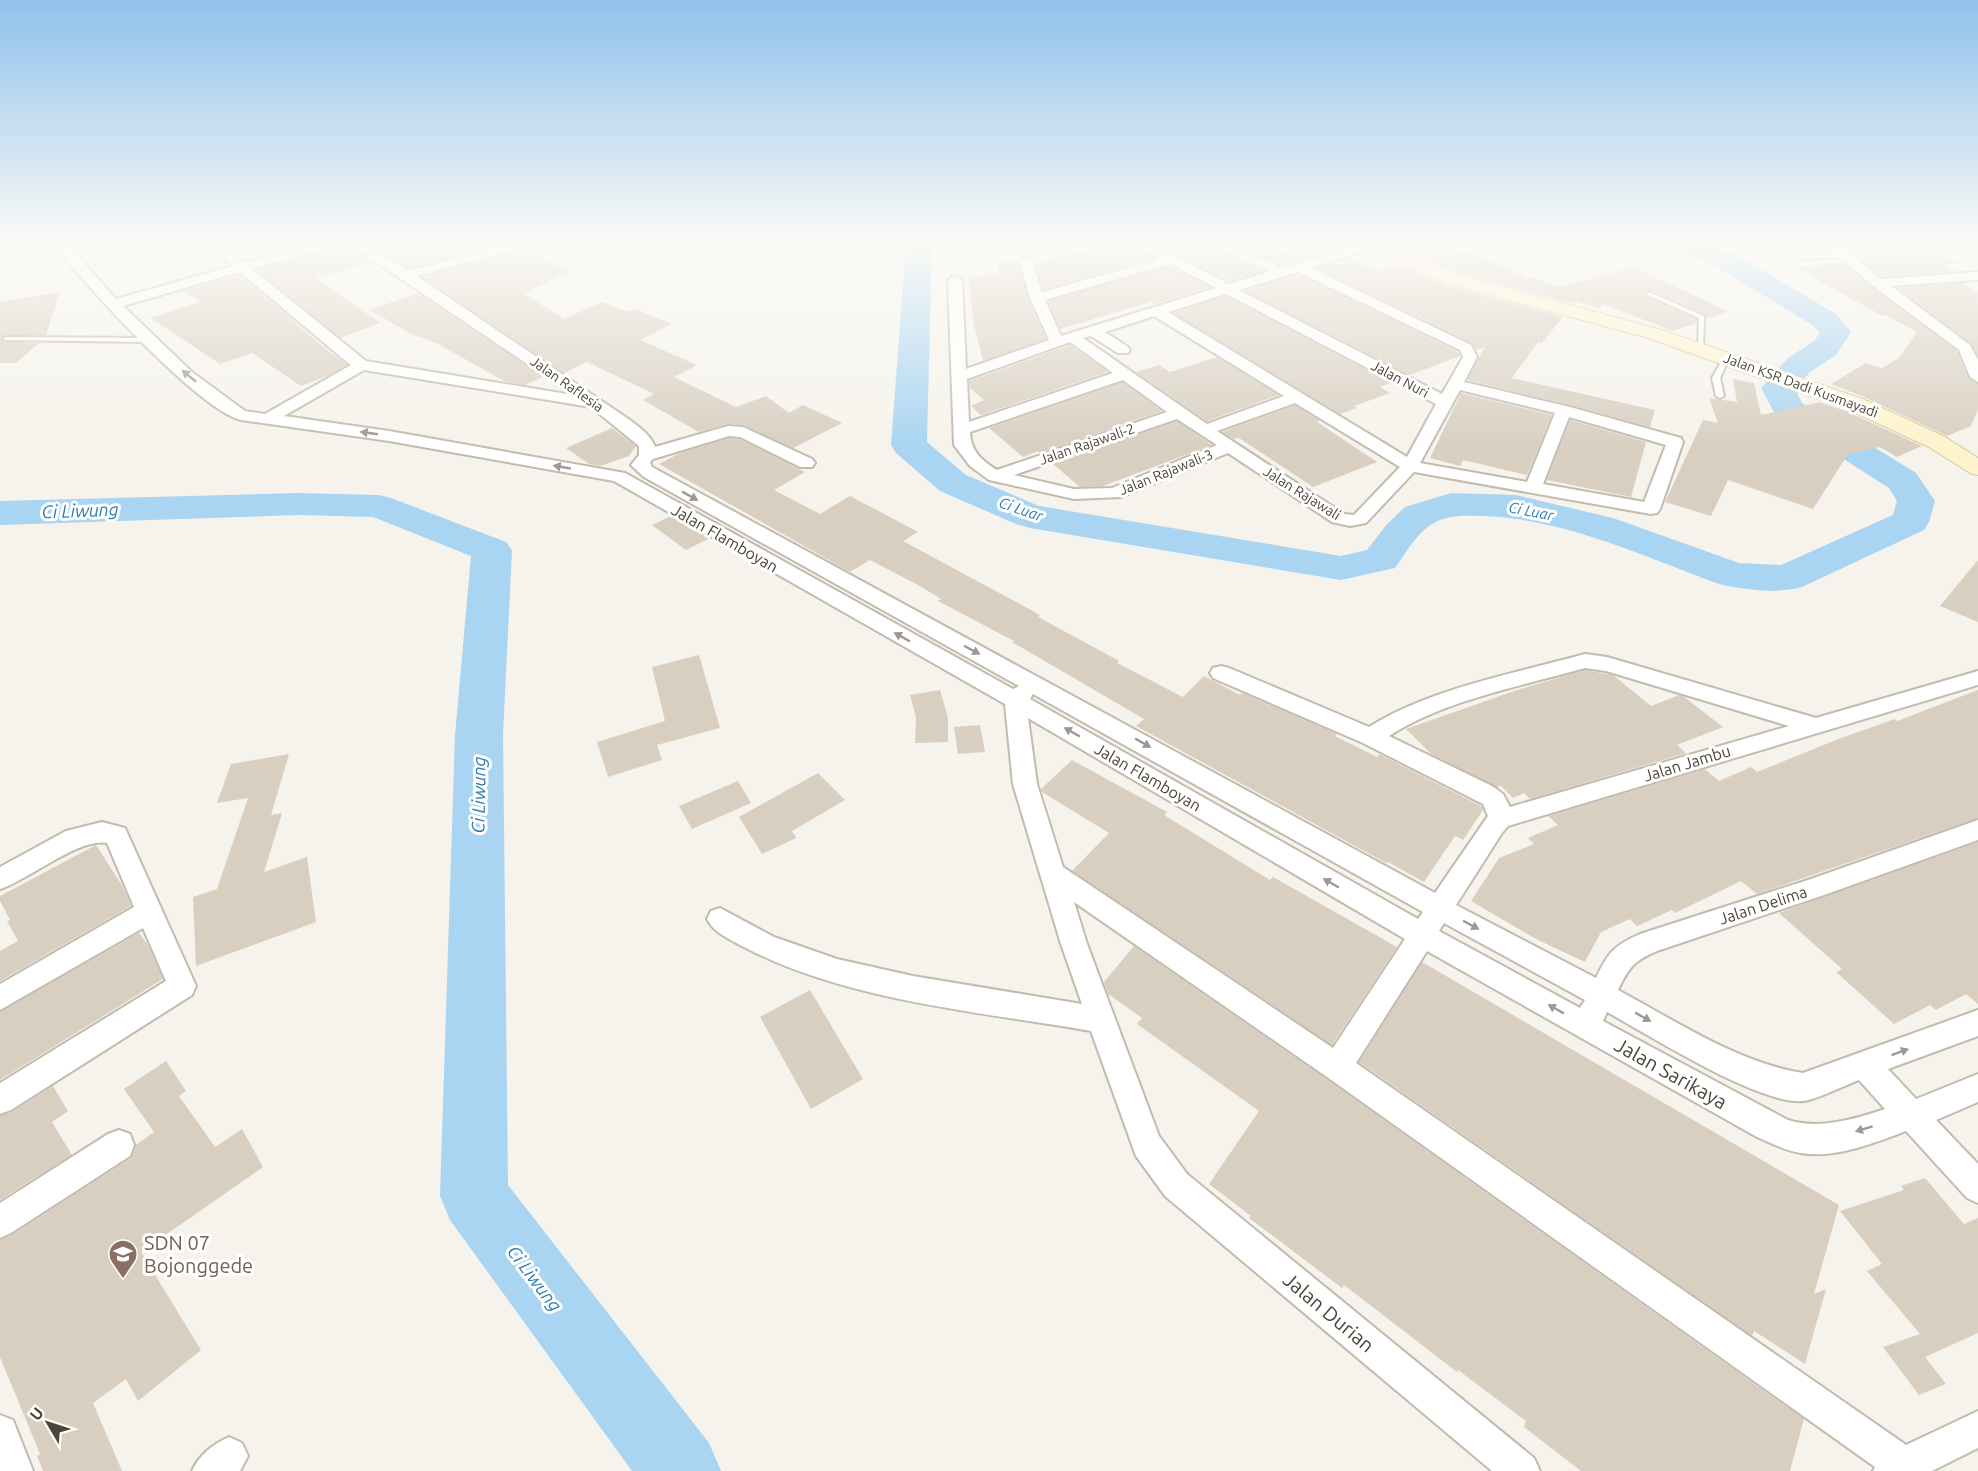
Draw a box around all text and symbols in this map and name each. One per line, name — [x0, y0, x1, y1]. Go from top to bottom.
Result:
street label: Jalan KSR Dadi Kusmayadi — [1722, 350, 1880, 420]
street label: Jalan Raflesia — [527, 353, 607, 415]
street label: Jalan Nuri — [1368, 357, 1432, 401]
one-way arrow — [181, 369, 197, 382]
street label: Jalan Rajawali-2 — [1037, 420, 1137, 468]
one-way arrow — [360, 429, 379, 438]
street label: Jalan Rajawali-3 — [1117, 446, 1215, 498]
one-way arrow — [552, 462, 571, 471]
street label: Jalan Rajawali — [1261, 463, 1343, 523]
one-way arrow — [682, 491, 699, 501]
water label: Ci Luar — [997, 494, 1046, 525]
water label: Ci Luar — [1507, 498, 1556, 524]
water label: Ci Liwung — [41, 499, 119, 521]
street label: Jalan Flamboyan — [669, 500, 781, 576]
one-way arrow — [893, 632, 910, 642]
one-way arrow — [963, 645, 980, 654]
one-way arrow — [1064, 727, 1080, 738]
one-way arrow — [1135, 738, 1152, 748]
street label: Jalan Flamboyan — [1092, 739, 1204, 815]
street label: Jalan Jambu — [1641, 741, 1733, 785]
water label: Ci Liwung — [467, 756, 489, 834]
one-way arrow — [1323, 877, 1339, 888]
street label: Jalan Delima — [1717, 882, 1809, 928]
one-way arrow — [1463, 920, 1480, 930]
one-way arrow — [1547, 1004, 1564, 1014]
one-way arrow — [1635, 1012, 1652, 1022]
street label: Jalan Sarikaya — [1611, 1033, 1731, 1113]
one-way arrow — [1891, 1047, 1909, 1056]
one-way arrow — [1855, 1125, 1873, 1134]
place label: SDN 07 Bojonggede — [144, 1231, 253, 1277]
school or university icon: SDN 07 Bojonggede — [107, 1238, 139, 1280]
water label: Ci Liwung — [504, 1241, 566, 1315]
street label: Jalan Durian — [1279, 1267, 1379, 1357]
north arrow — [18, 1393, 78, 1453]
text: U — [26, 1404, 47, 1424]

